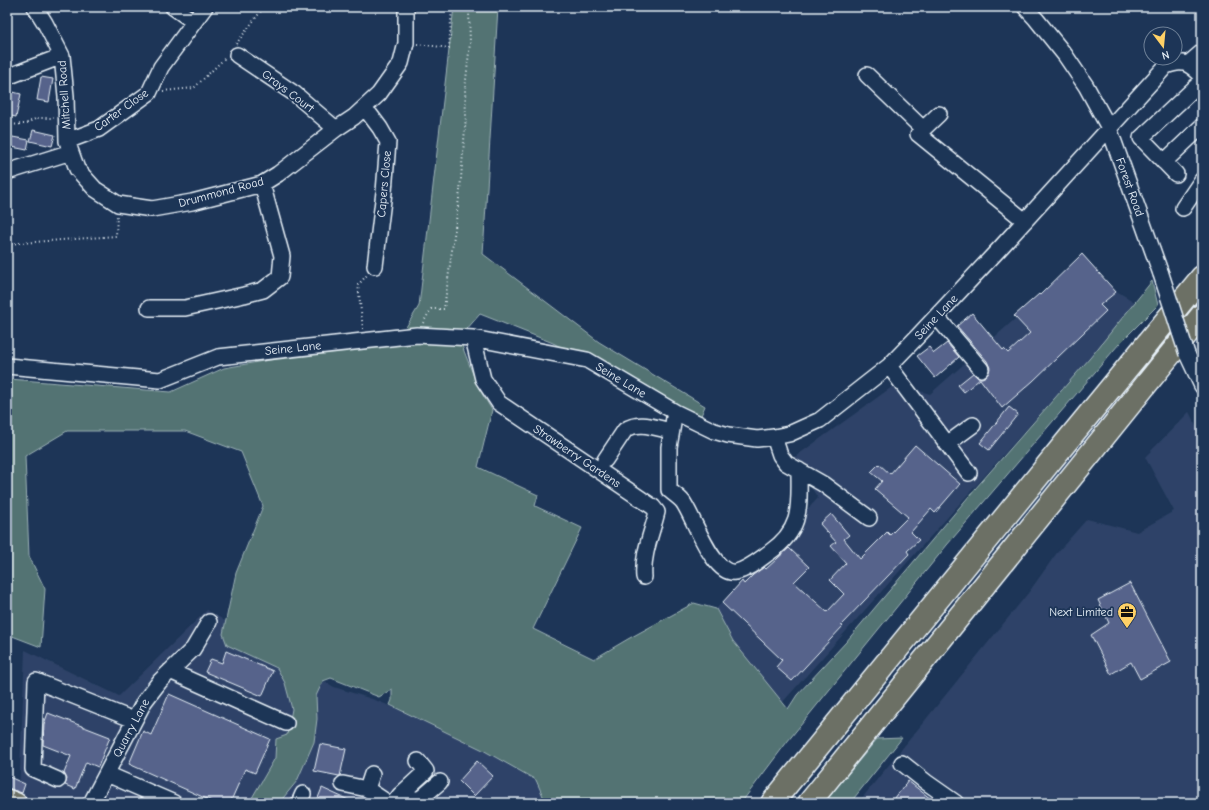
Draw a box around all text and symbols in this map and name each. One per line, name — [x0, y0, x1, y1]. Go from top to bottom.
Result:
north arrow — [1143, 26, 1183, 66]
text: N — [1160, 48, 1171, 62]
street label: Mitchell Road — [55, 60, 73, 130]
street label: Grays Court — [259, 67, 317, 116]
street label: Carter Close — [91, 86, 151, 134]
street label: Capers Close — [374, 150, 394, 218]
street label: Forest Road — [1113, 156, 1147, 218]
street label: Drummond Road — [177, 174, 265, 210]
street label: Seine Lane — [912, 292, 960, 342]
street label: Seine Lane — [264, 338, 322, 358]
street label: Seine Lane — [593, 359, 649, 401]
street label: Strawberry Gardens — [531, 422, 623, 490]
office icon: Next Limited — [1116, 601, 1138, 629]
place label: Next Limited — [1049, 605, 1113, 619]
street label: Quarry Lane — [110, 696, 152, 760]

